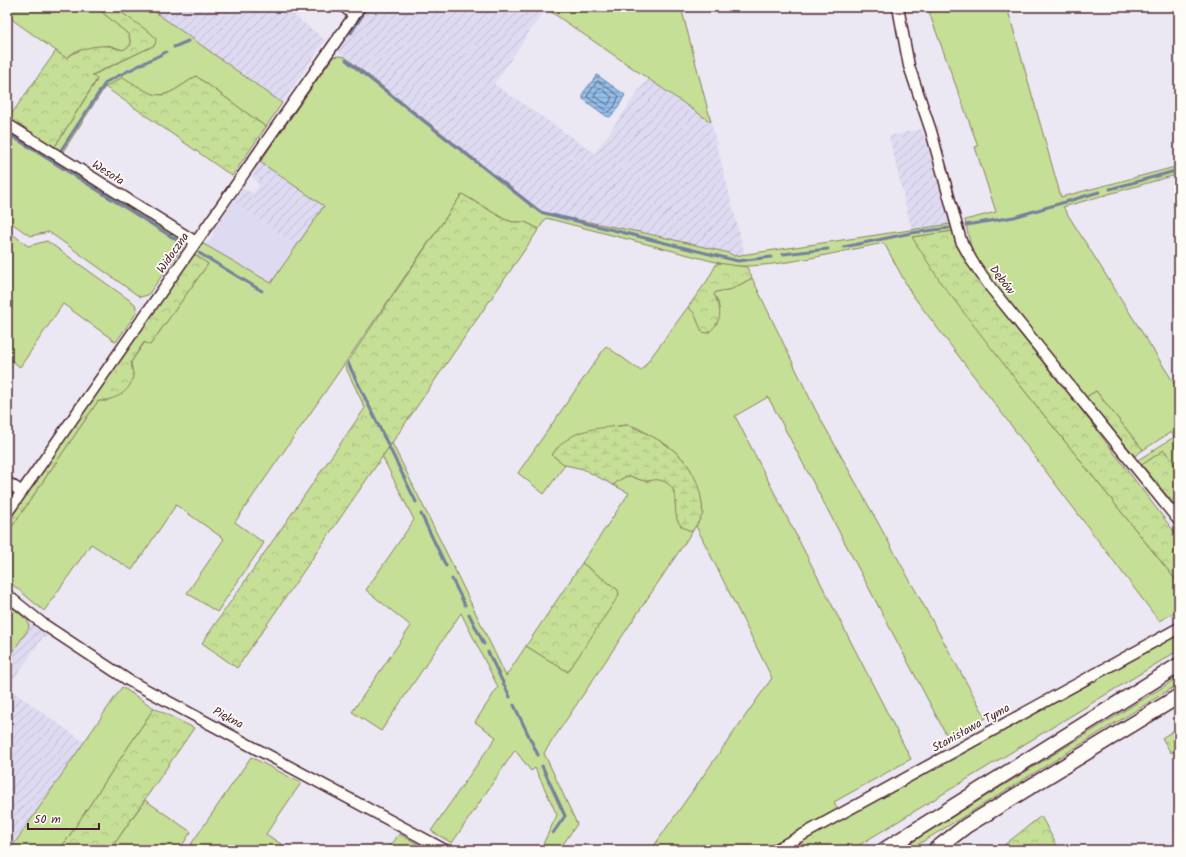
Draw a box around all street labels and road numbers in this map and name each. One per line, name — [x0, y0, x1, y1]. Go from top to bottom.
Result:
street label: Wesoła — [88, 156, 128, 191]
street label: Widoczna — [152, 228, 194, 277]
street label: Dębów — [985, 261, 1020, 300]
street label: Stanisława Tyma — [928, 698, 1014, 757]
street label: Piękna — [209, 702, 247, 734]

